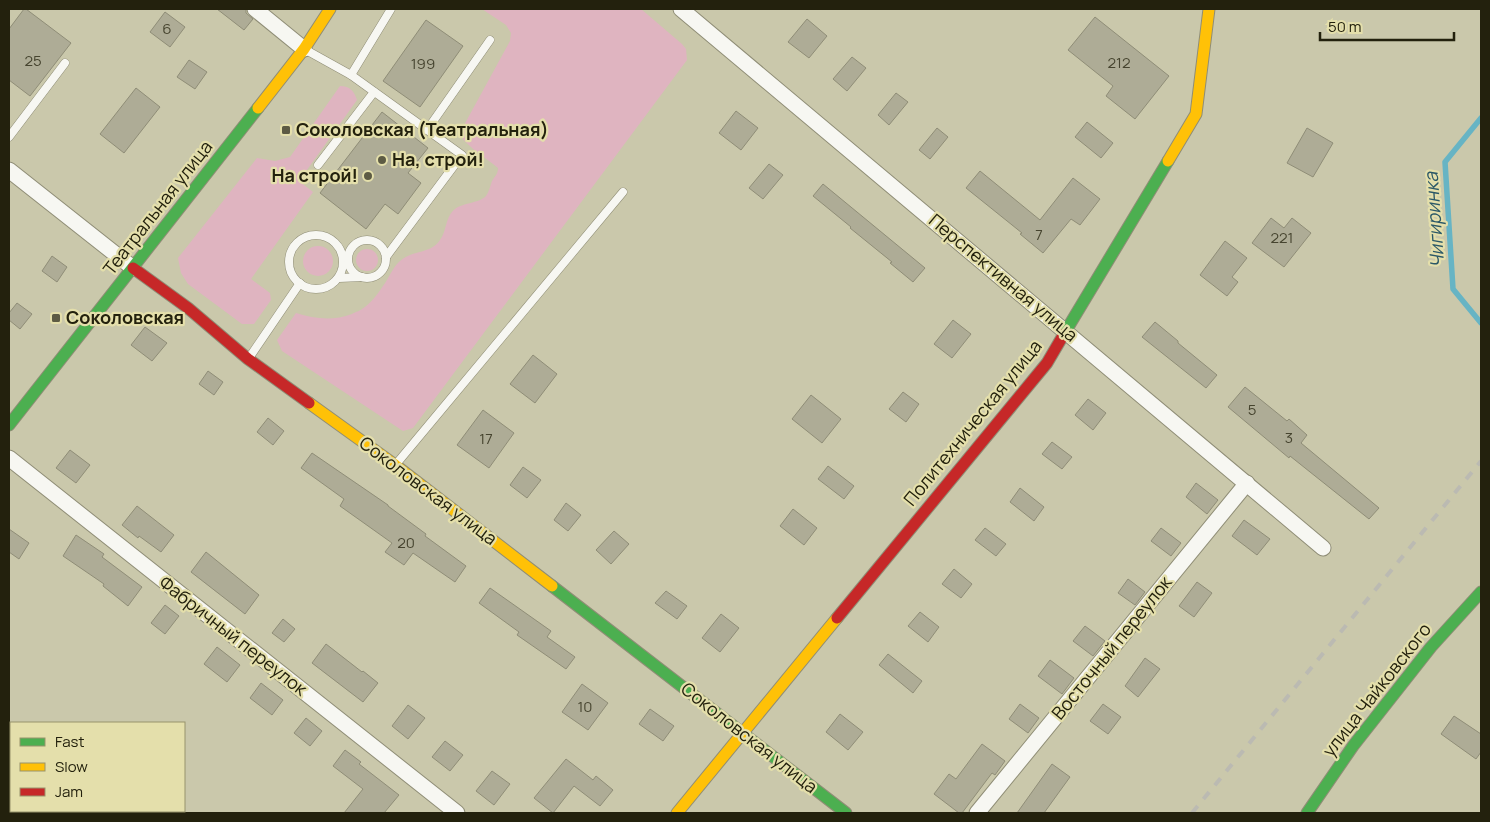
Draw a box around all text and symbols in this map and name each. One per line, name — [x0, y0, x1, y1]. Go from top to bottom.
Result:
scale bar — [1320, 10, 1454, 42]
text: 50 m — [1328, 16, 1362, 37]
house number: 6 — [162, 18, 172, 39]
house number: 25 — [24, 50, 42, 71]
house number: 212 — [1108, 52, 1130, 73]
house number: 199 — [411, 53, 435, 74]
place label: Соколовская (Театральная) — [296, 117, 549, 141]
marker: Соколовская (Театральная) — [280, 124, 292, 136]
street label: Театральная улица — [97, 135, 217, 280]
place label: На, строй! — [392, 147, 484, 171]
marker: На, строй! — [376, 154, 388, 166]
place label: На строй! — [272, 163, 358, 187]
marker: На строй! — [362, 170, 374, 182]
water label: Чигиринка — [1418, 170, 1450, 269]
street label: Перспективная улица — [924, 208, 1083, 347]
house number: 7 — [1035, 224, 1043, 245]
house number: 221 — [1271, 227, 1293, 248]
place label: Соколовская — [66, 305, 184, 329]
marker: Соколовская — [50, 312, 62, 324]
street label: Политехническая улица — [898, 334, 1047, 510]
house number: 5 — [1248, 399, 1256, 420]
house number: 3 — [1285, 427, 1293, 448]
house number: 17 — [479, 428, 493, 449]
street label: Соколовская улица — [355, 430, 502, 550]
house number: 20 — [397, 532, 415, 553]
street label: Фабричный переулок — [155, 570, 313, 701]
street label: Восточный переулок — [1046, 570, 1177, 724]
street label: улица Чайковского — [1316, 618, 1436, 761]
street label: Соколовская улица — [676, 676, 823, 798]
house number: 10 — [578, 696, 593, 717]
legend — [10, 722, 185, 812]
text: Fast — [55, 731, 84, 752]
text: Slow — [55, 756, 88, 777]
text: Jam — [55, 781, 83, 802]

